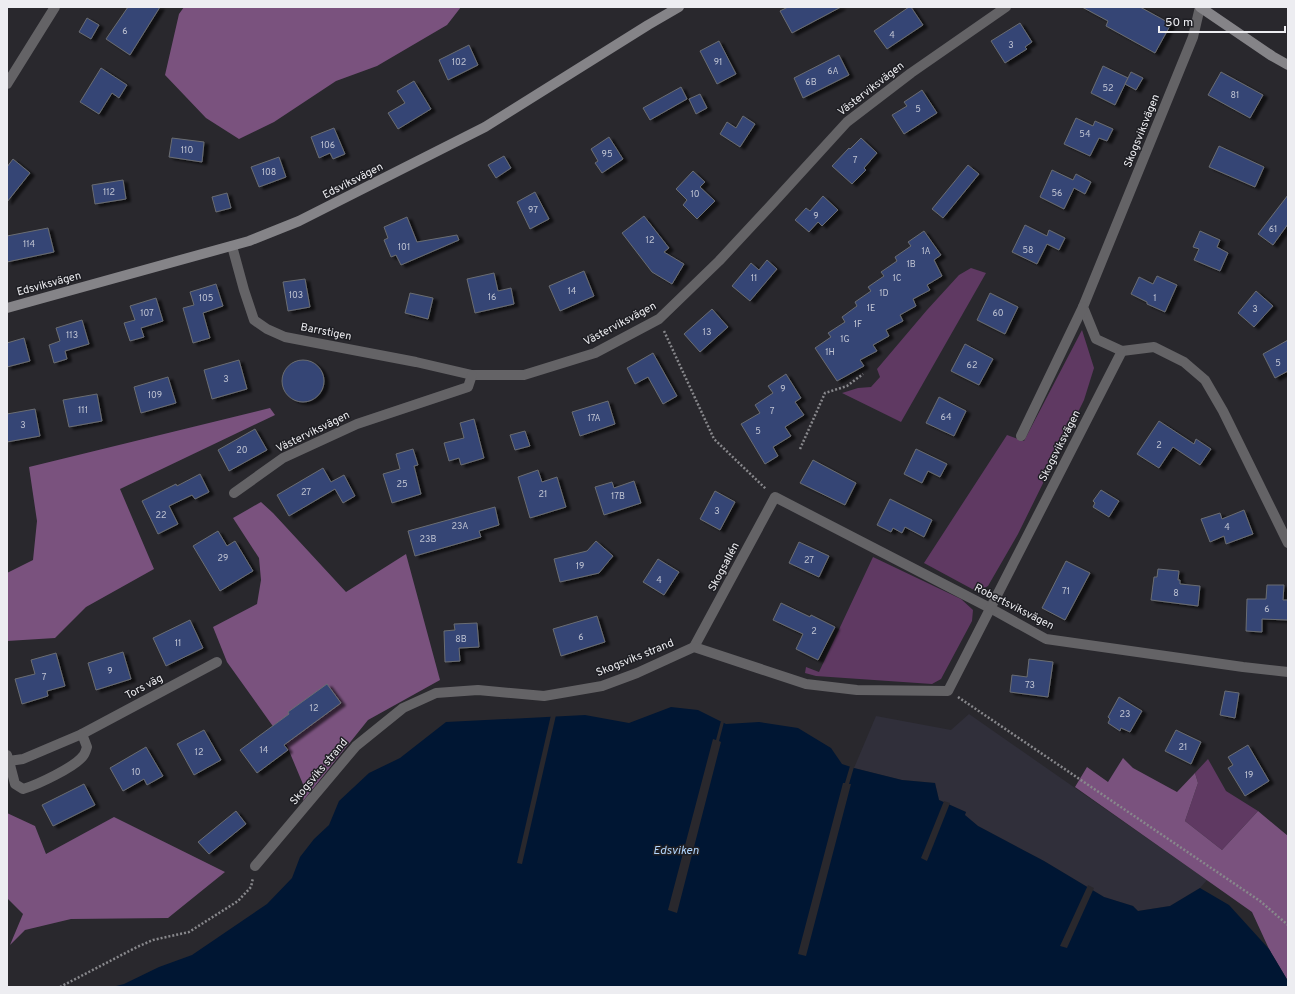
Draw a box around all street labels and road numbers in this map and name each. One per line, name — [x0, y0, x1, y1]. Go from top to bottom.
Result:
street label: Västerviksvägen — [835, 59, 907, 119]
street label: Skogsviksvägen — [1121, 92, 1163, 170]
street label: Edsviksvägen — [320, 160, 386, 202]
street label: Edsviksvägen — [15, 269, 83, 299]
street label: Västerviksvägen — [581, 299, 659, 349]
street label: Barrstigen — [299, 320, 353, 344]
street label: Västerviksvägen — [274, 408, 352, 456]
street label: Skogsviksvägen — [1036, 408, 1084, 484]
street label: Skogsallén — [705, 540, 743, 594]
street label: Robertsviksvägen — [972, 581, 1056, 633]
street label: Skogsviks strand — [594, 636, 676, 680]
street label: Tors väg — [123, 671, 165, 703]
street label: Skogsviks strand — [287, 736, 351, 808]

